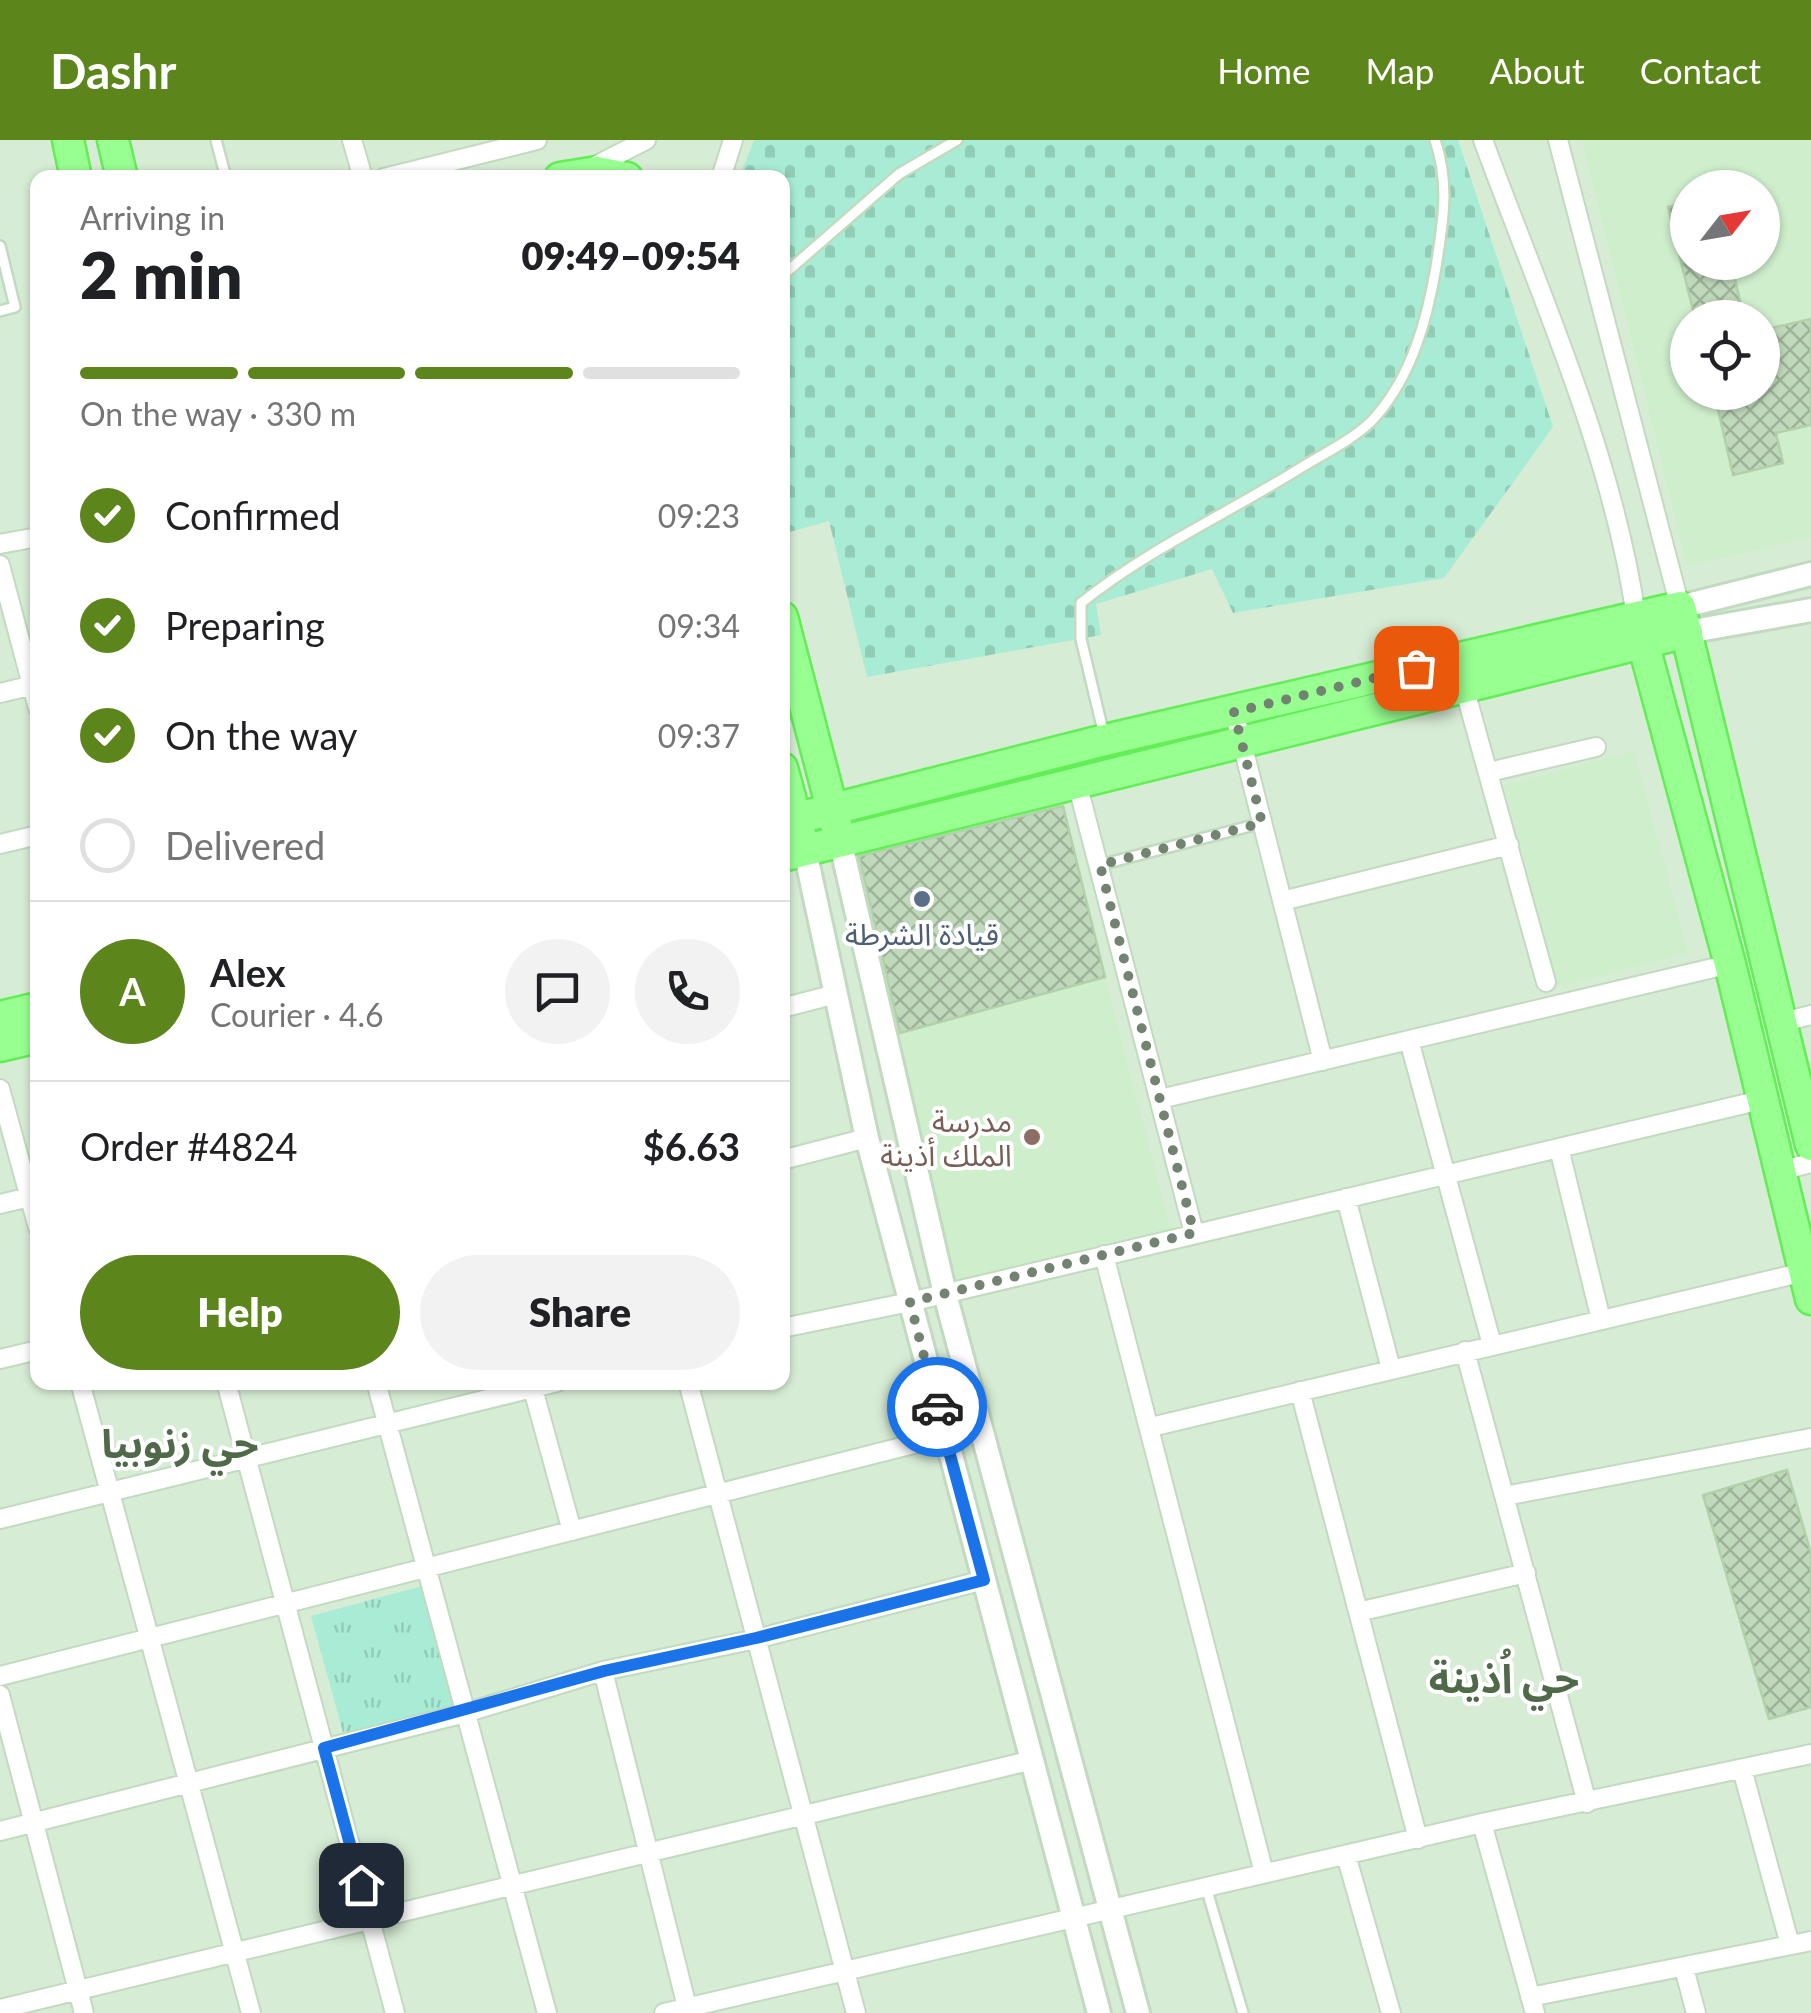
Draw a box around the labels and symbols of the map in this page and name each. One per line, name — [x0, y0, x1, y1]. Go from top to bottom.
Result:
north arrow — [1670, 170, 1780, 280]
pin — [1374, 626, 1459, 711]
marker: قيادة الشرطة — [911, 888, 933, 910]
place label: قيادة الشرطة — [845, 915, 999, 952]
place label: مدرسة الملك أذينة — [880, 1102, 1012, 1172]
marker: مدرسة الملك أذينة — [1021, 1126, 1043, 1148]
courier — [887, 1357, 987, 1457]
district label: حي زنوبيا — [101, 1419, 259, 1476]
district label: حي اُذينة — [1429, 1648, 1579, 1711]
pin — [319, 1843, 404, 1928]

